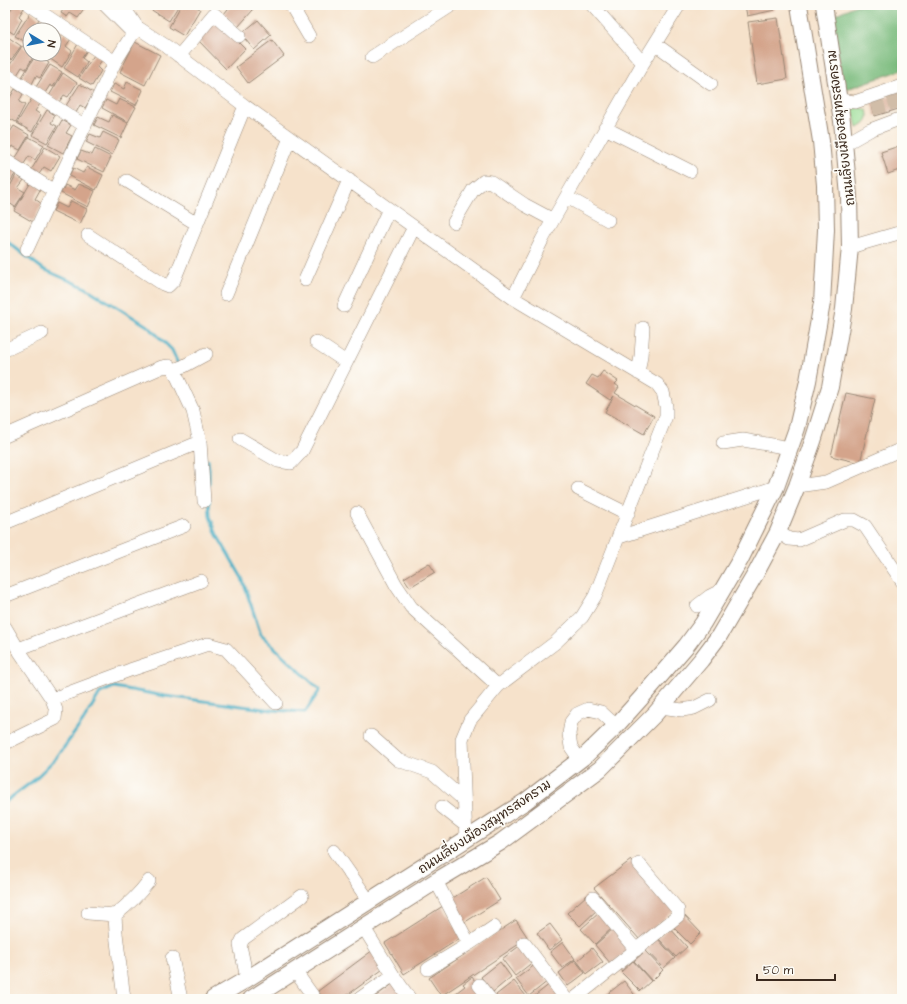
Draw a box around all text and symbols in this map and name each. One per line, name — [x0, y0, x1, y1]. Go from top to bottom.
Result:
north arrow — [22, 22, 62, 62]
text: N — [43, 39, 59, 48]
street label: ถนนเลี่ยงเมืองสมุทรสงคราม — [818, 49, 859, 208]
street label: ถนนเลี่ยงเมืองสมุทรสงคราม — [412, 771, 555, 878]
scale bar — [757, 956, 835, 982]
text: 50 m — [763, 962, 794, 979]

